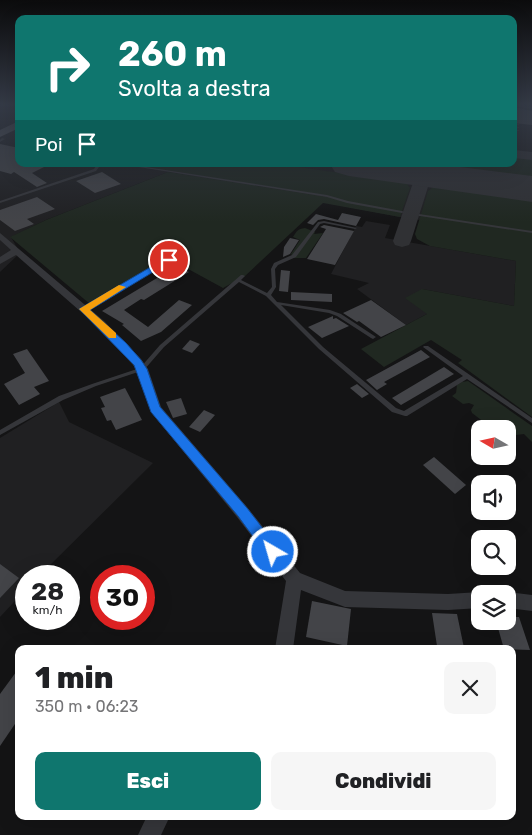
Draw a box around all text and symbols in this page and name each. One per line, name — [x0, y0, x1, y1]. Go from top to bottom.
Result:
text: 260 m — [118, 33, 227, 75]
icon: right — [35, 35, 100, 100]
text: Svolta a destra — [118, 75, 271, 102]
icon: arrive — [73, 130, 101, 158]
text: Poi — [35, 133, 63, 156]
pin — [148, 239, 190, 281]
icon: arrive — [155, 246, 183, 274]
north arrow — [471, 420, 516, 465]
map controls — [471, 420, 516, 630]
button: sound — [471, 475, 516, 520]
position arrow — [246, 525, 298, 577]
button: search — [471, 530, 516, 575]
speed limit sign: 30 — [90, 565, 155, 630]
text: 28 — [31, 577, 64, 606]
button: layers — [471, 585, 516, 630]
text: km/h — [33, 603, 62, 617]
text: 1 min — [35, 660, 113, 696]
button: close — [444, 662, 496, 714]
text: 350 m · 06:23 — [35, 697, 138, 716]
button: Esci — [35, 752, 261, 810]
button: Condividi — [271, 752, 496, 810]

